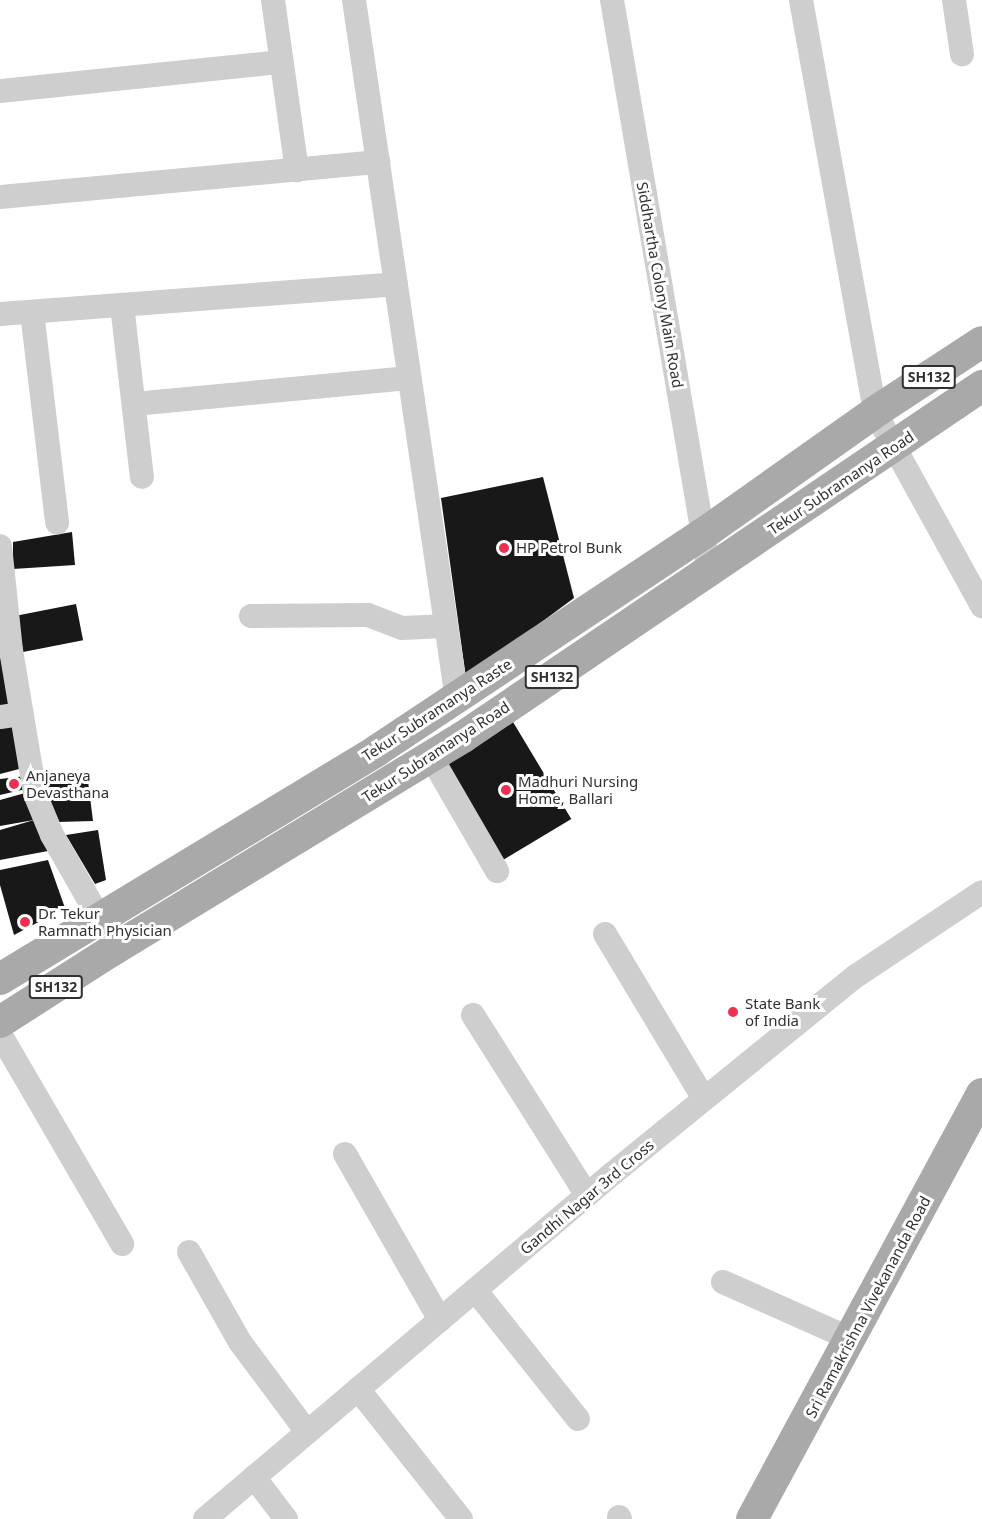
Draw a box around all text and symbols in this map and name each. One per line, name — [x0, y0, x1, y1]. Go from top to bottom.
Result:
street label: Siddhartha Colony Main Road — [633, 181, 687, 389]
road number: SH132 — [900, 366, 958, 388]
street label: Tekur Subramanya Road — [765, 427, 917, 539]
place label: HP Petrol Bunk — [516, 539, 622, 557]
marker: HP Petrol Bunk — [497, 541, 511, 555]
street label: Tekur Subramanya Raste — [359, 655, 515, 765]
road number: SH132 — [524, 666, 580, 688]
street label: Tekur Subramanya Road — [359, 698, 513, 806]
place label: Anjaneya Devasthana — [26, 766, 109, 801]
place label: Madhuri Nursing Home, Ballari — [518, 772, 638, 807]
marker: Anjaneya Devasthana — [7, 777, 21, 791]
marker: Madhuri Nursing Home, Ballari — [499, 783, 513, 797]
place label: Dr. Tekur Ramnath Physician — [38, 904, 172, 939]
marker: Dr. Tekur Ramnath Physician — [16, 913, 34, 931]
road number: SH132 — [28, 976, 84, 998]
place label: State Bank of India — [745, 994, 820, 1029]
marker: State Bank of India — [726, 1005, 740, 1019]
street label: Gandhi Nagar 3rd Cross — [517, 1136, 657, 1258]
street label: Sri Ramakrishna Vivekananda Road — [802, 1193, 934, 1421]

